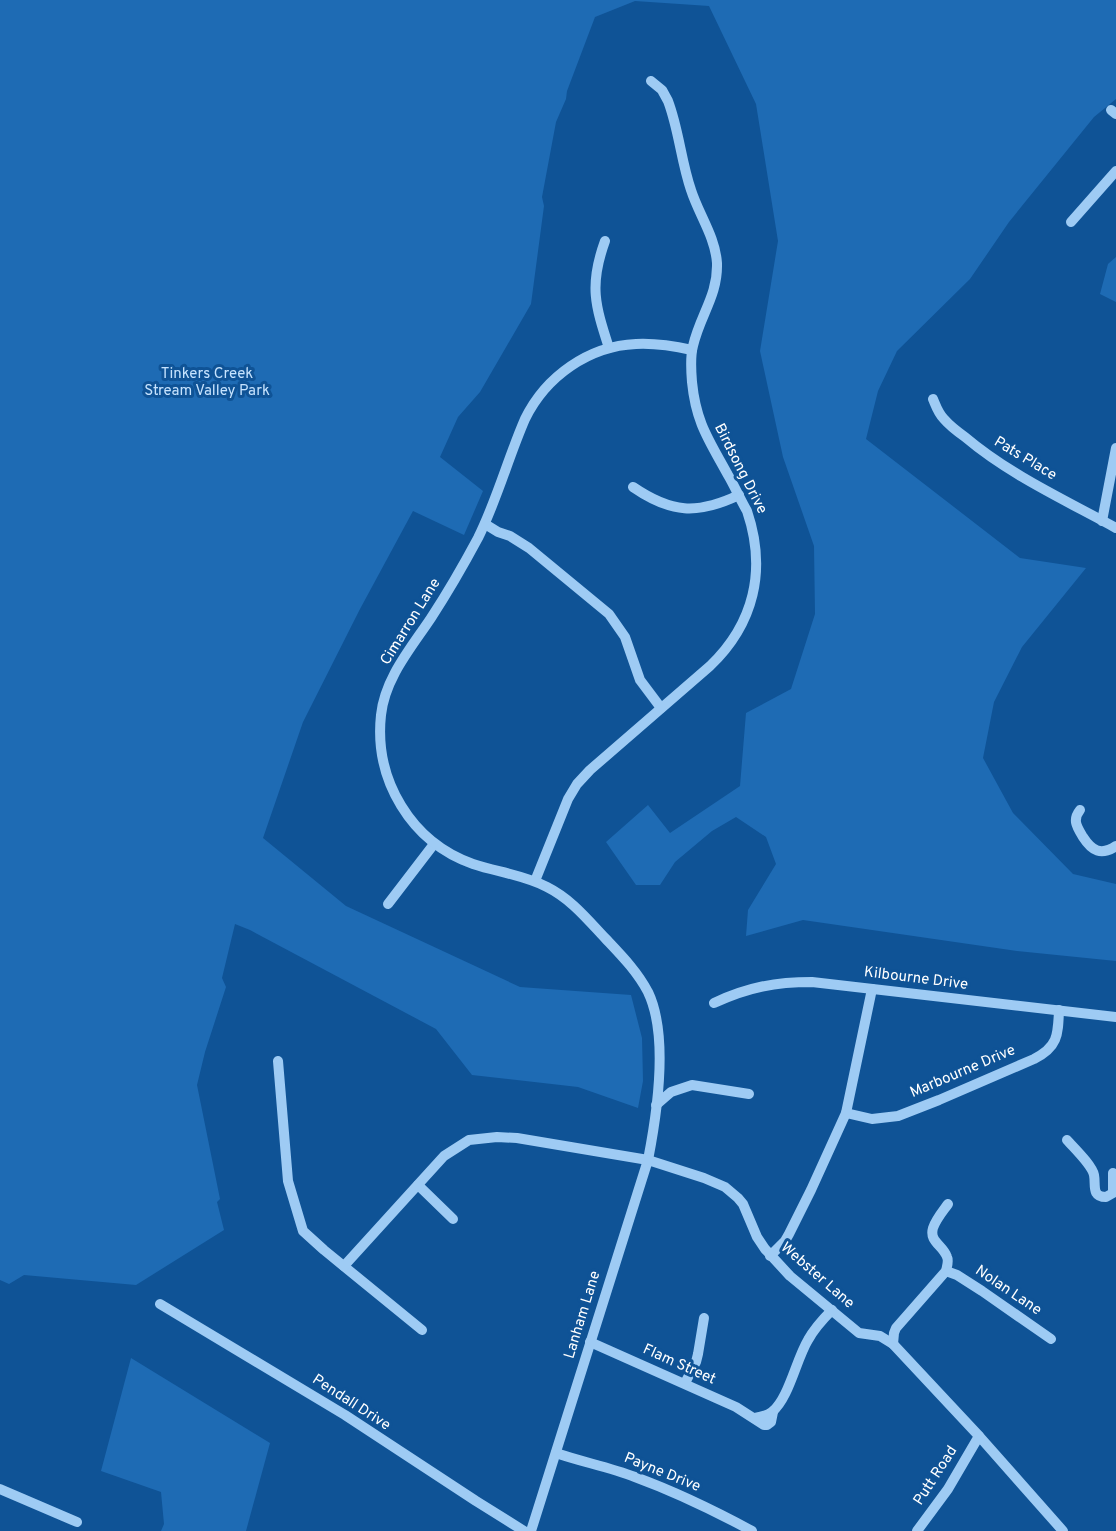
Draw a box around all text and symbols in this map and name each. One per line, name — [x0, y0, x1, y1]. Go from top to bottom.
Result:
park label: Tinkers Creek Stream Valley Park — [144, 365, 270, 401]
street label: Birdsong Drive — [709, 421, 771, 517]
street label: Pats Place — [990, 433, 1060, 485]
street label: Cimarron Lane — [377, 575, 445, 669]
street label: Kilbourne Drive — [863, 963, 969, 995]
street label: Marbourne Drive — [907, 1041, 1019, 1103]
street label: Webster Lane — [776, 1239, 858, 1313]
street label: Nolan Lane — [971, 1262, 1045, 1320]
street label: Lanham Lane — [561, 1269, 605, 1361]
street label: Flam Street — [640, 1340, 718, 1390]
street label: Pendall Drive — [308, 1371, 394, 1435]
street label: Putt Road — [910, 1443, 962, 1509]
street label: Payne Drive — [621, 1449, 703, 1497]

